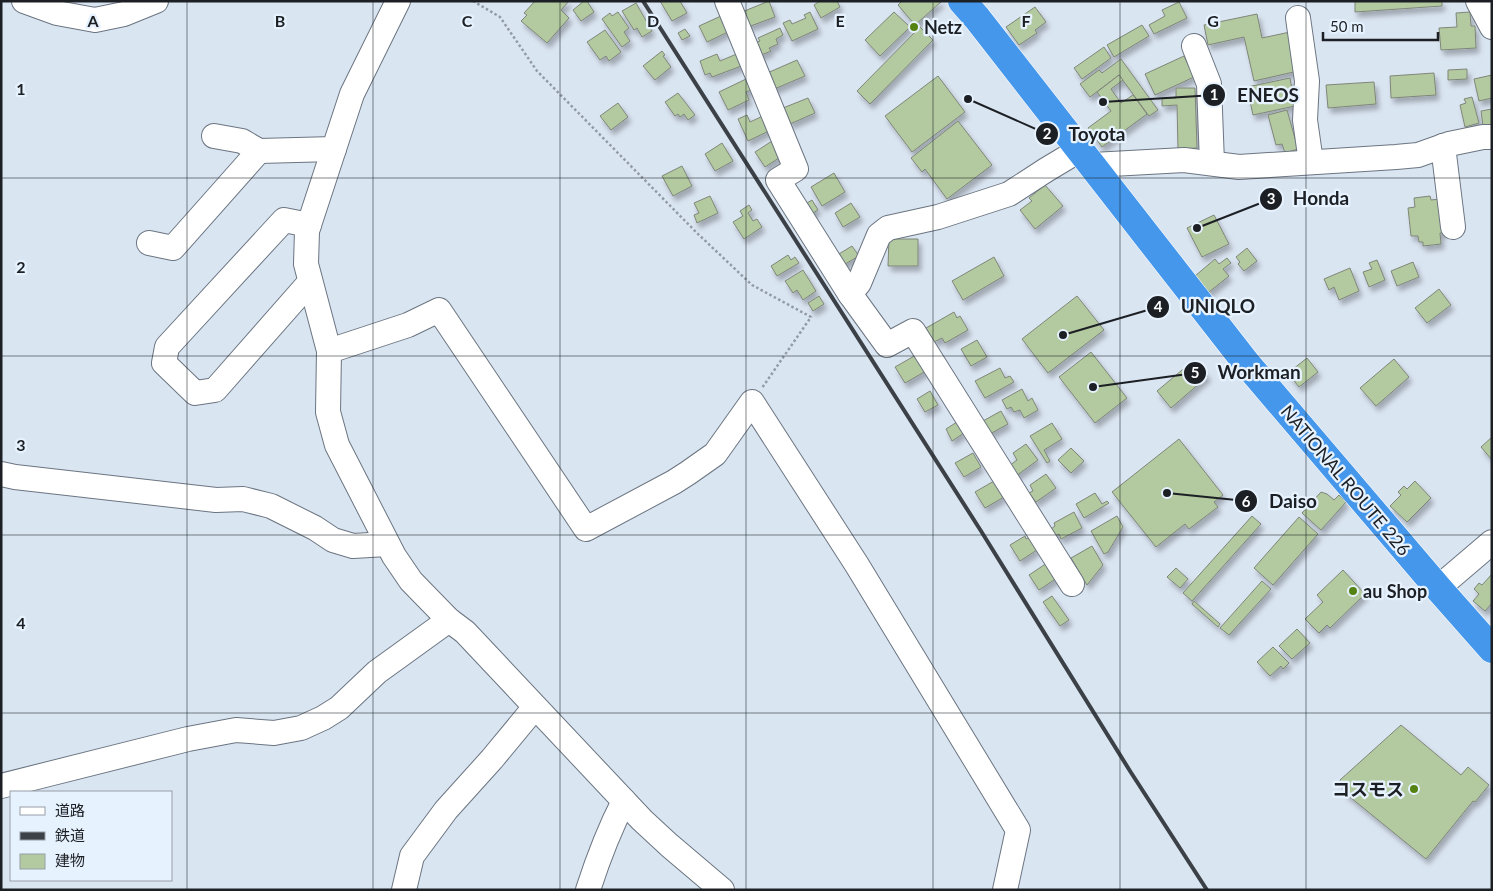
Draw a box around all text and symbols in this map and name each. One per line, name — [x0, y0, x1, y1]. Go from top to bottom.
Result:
scale bar — [1323, 10, 1438, 42]
text: A — [86, 11, 99, 30]
text: B — [275, 11, 285, 30]
text: C — [462, 11, 473, 30]
text: D — [647, 11, 659, 30]
text: E — [835, 11, 845, 30]
text: F — [1021, 11, 1031, 30]
text: G — [1207, 11, 1219, 30]
place label: Netz — [924, 16, 962, 38]
text: 50 m — [1330, 17, 1364, 35]
marker: Netz — [908, 21, 920, 33]
callout: ENEOS — [1202, 78, 1309, 112]
text: 1 — [16, 79, 26, 98]
text: ENEOS — [1237, 83, 1299, 106]
text: 1 — [1210, 85, 1218, 103]
callout: Toyota — [1034, 117, 1136, 151]
text: Toyota — [1069, 122, 1125, 145]
text: 2 — [1043, 124, 1052, 142]
callout: Honda — [1258, 182, 1359, 216]
text: Honda — [1293, 186, 1349, 209]
text: 3 — [1267, 189, 1275, 207]
text: 2 — [16, 257, 26, 276]
callout: UNIQLO — [1146, 290, 1265, 324]
text: UNIQLO — [1181, 294, 1255, 317]
text: 4 — [1154, 297, 1163, 315]
callout: Workman — [1183, 356, 1311, 390]
text: Workman — [1217, 360, 1301, 383]
text: 5 — [1191, 363, 1199, 381]
street label: NATIONAL ROUTE 226 — [1277, 400, 1415, 560]
text: 3 — [16, 435, 26, 454]
callout: Daiso — [1234, 484, 1327, 518]
text: Daiso — [1269, 489, 1317, 512]
text: 6 — [1242, 492, 1251, 510]
place label: au Shop — [1363, 580, 1427, 602]
marker: au Shop — [1347, 585, 1359, 597]
text: 4 — [16, 613, 26, 632]
place label: コスモス — [1332, 778, 1404, 800]
marker: コスモス — [1408, 783, 1420, 795]
legend — [10, 791, 172, 881]
text: 道路 — [55, 801, 85, 819]
text: 鉄道 — [55, 826, 85, 844]
text: 建物 — [55, 851, 85, 869]

